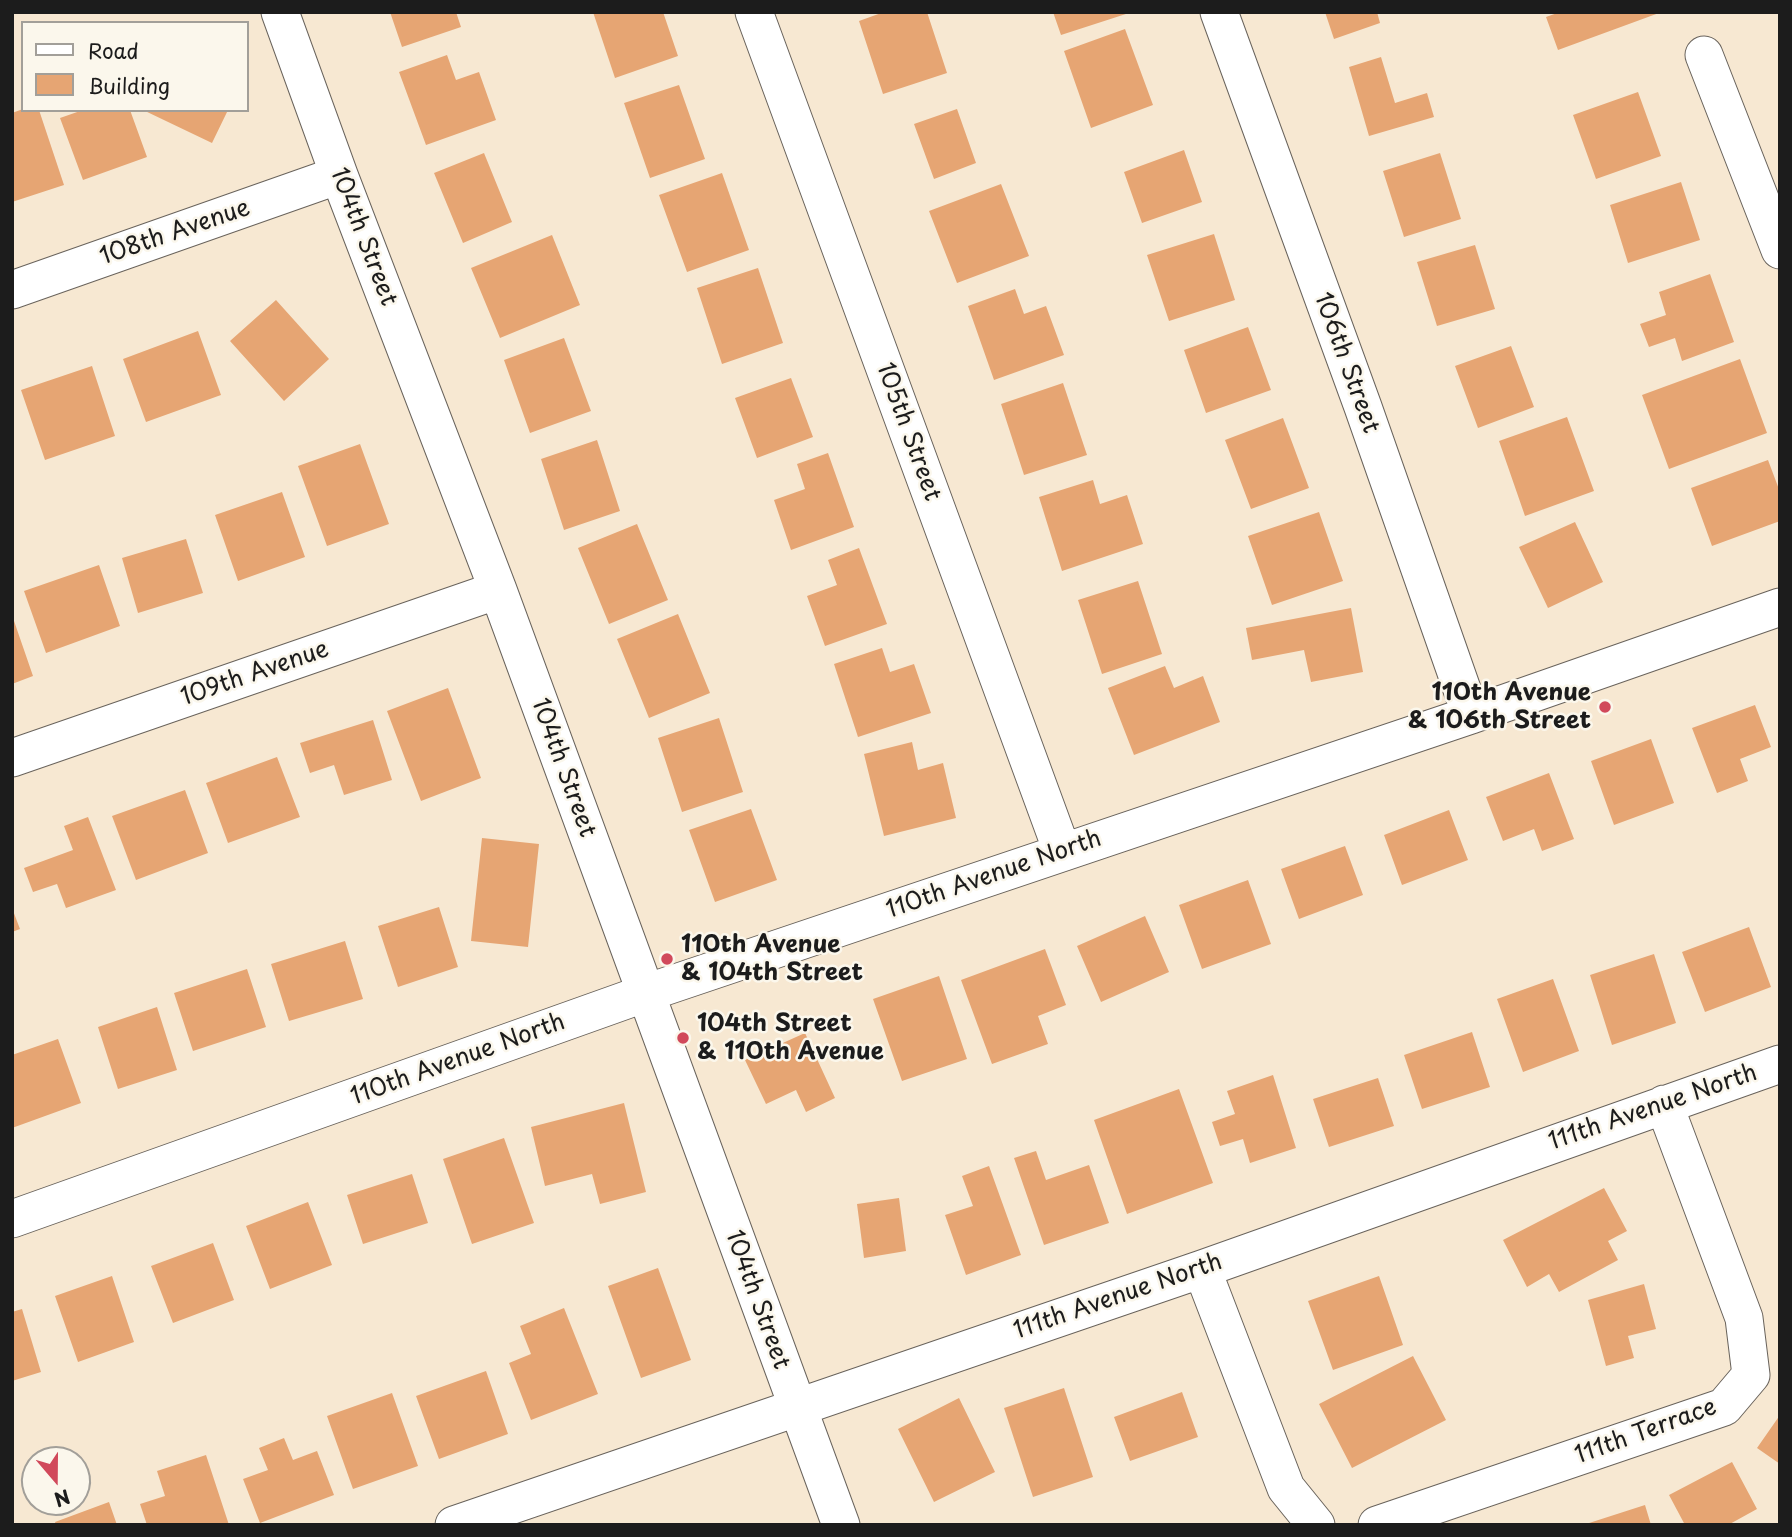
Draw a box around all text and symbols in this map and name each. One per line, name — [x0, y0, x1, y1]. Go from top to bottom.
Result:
legend — [21, 21, 248, 112]
text: Road — [88, 34, 139, 66]
text: Building — [88, 69, 170, 101]
street label: 104th Street — [323, 164, 403, 310]
street label: 108th Avenue — [96, 194, 254, 272]
street label: 106th Street — [1307, 289, 1385, 437]
street label: 105th Street — [870, 359, 946, 505]
street label: 109th Avenue — [177, 635, 333, 713]
place label: 110th Avenue & 106th Street — [1408, 679, 1591, 735]
street label: 104th Street — [525, 695, 601, 841]
marker: 110th Avenue & 106th Street — [1597, 699, 1613, 715]
street label: 110th Avenue North — [883, 825, 1105, 925]
place label: 110th Avenue & 104th Street — [681, 931, 863, 987]
marker: 110th Avenue & 104th Street — [659, 951, 675, 967]
street label: 110th Avenue North — [347, 1008, 569, 1112]
place label: 104th Street & 110th Avenue — [697, 1010, 884, 1066]
marker: 104th Street & 110th Avenue — [675, 1030, 691, 1046]
street label: 111th Avenue North — [1545, 1059, 1761, 1157]
street label: 104th Street — [719, 1227, 795, 1373]
street label: 111th Avenue North — [1010, 1248, 1226, 1346]
street label: 111th Terrace — [1571, 1393, 1721, 1471]
north arrow — [21, 1446, 91, 1516]
text: N — [51, 1483, 74, 1515]

